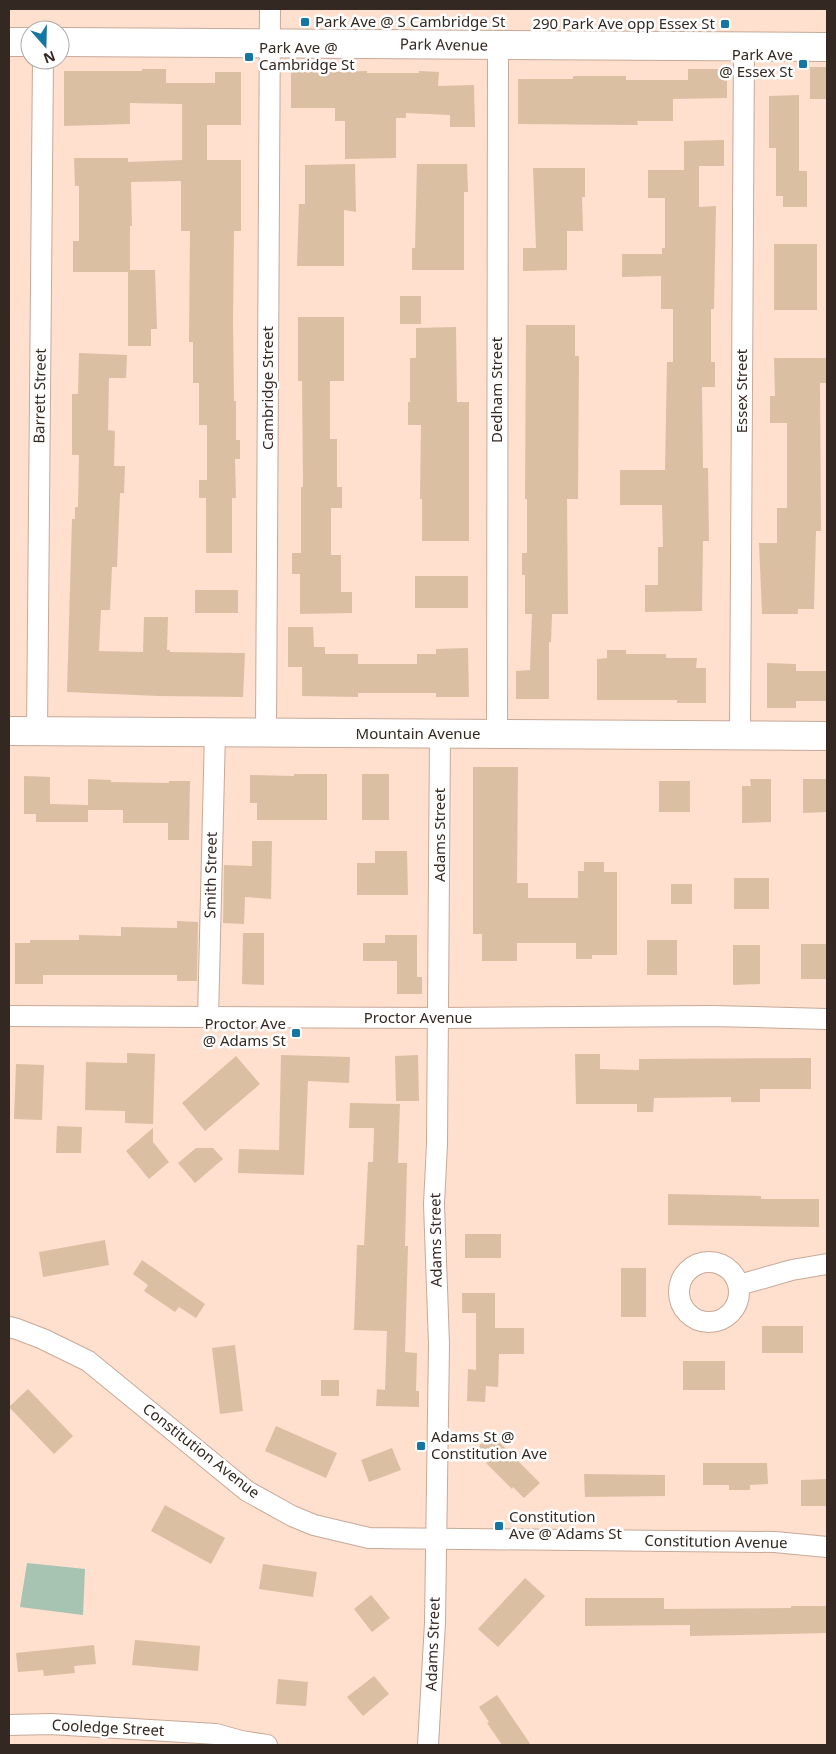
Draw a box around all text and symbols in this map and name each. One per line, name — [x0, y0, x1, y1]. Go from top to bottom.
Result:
place label: Park Ave @ S Cambridge St — [315, 11, 506, 31]
place label: 290 Park Ave opp Essex St — [532, 13, 716, 33]
marker: Park Ave @ S Cambridge St — [299, 16, 311, 28]
marker: 290 Park Ave opp Essex St — [719, 18, 731, 30]
north arrow — [20, 20, 70, 70]
street label: Park Avenue — [400, 33, 488, 55]
place label: Park Ave @ Cambridge St — [259, 37, 355, 74]
place label: Park Ave @ Essex St — [719, 44, 794, 81]
text: N — [41, 47, 58, 69]
marker: Park Ave @ Cambridge St — [243, 51, 255, 63]
marker: Park Ave @ Essex St — [797, 58, 809, 70]
street label: Cambridge Street — [257, 325, 277, 450]
street label: Dedham Street — [486, 336, 506, 443]
street label: Barrett Street — [28, 348, 50, 444]
street label: Essex Street — [731, 348, 751, 433]
street label: Mountain Avenue — [356, 723, 480, 743]
street label: Adams Street — [429, 787, 449, 882]
street label: Smith Street — [199, 831, 221, 918]
street label: Proctor Avenue — [364, 1007, 472, 1027]
place label: Proctor Ave @ Adams St — [203, 1013, 287, 1050]
marker: Proctor Ave @ Adams St — [290, 1027, 302, 1039]
street label: Adams Street — [424, 1192, 446, 1287]
street label: Constitution Avenue — [139, 1398, 264, 1502]
place label: Adams St @ Constitution Ave — [431, 1426, 547, 1463]
marker: Adams St @ Constitution Ave — [415, 1440, 427, 1452]
place label: Constitution Ave @ Adams St — [509, 1506, 623, 1543]
marker: Constitution Ave @ Adams St — [493, 1520, 505, 1532]
street label: Constitution Avenue — [644, 1530, 788, 1552]
street label: Adams Street — [420, 1596, 444, 1691]
street label: Cooledge Street — [51, 1714, 165, 1740]

